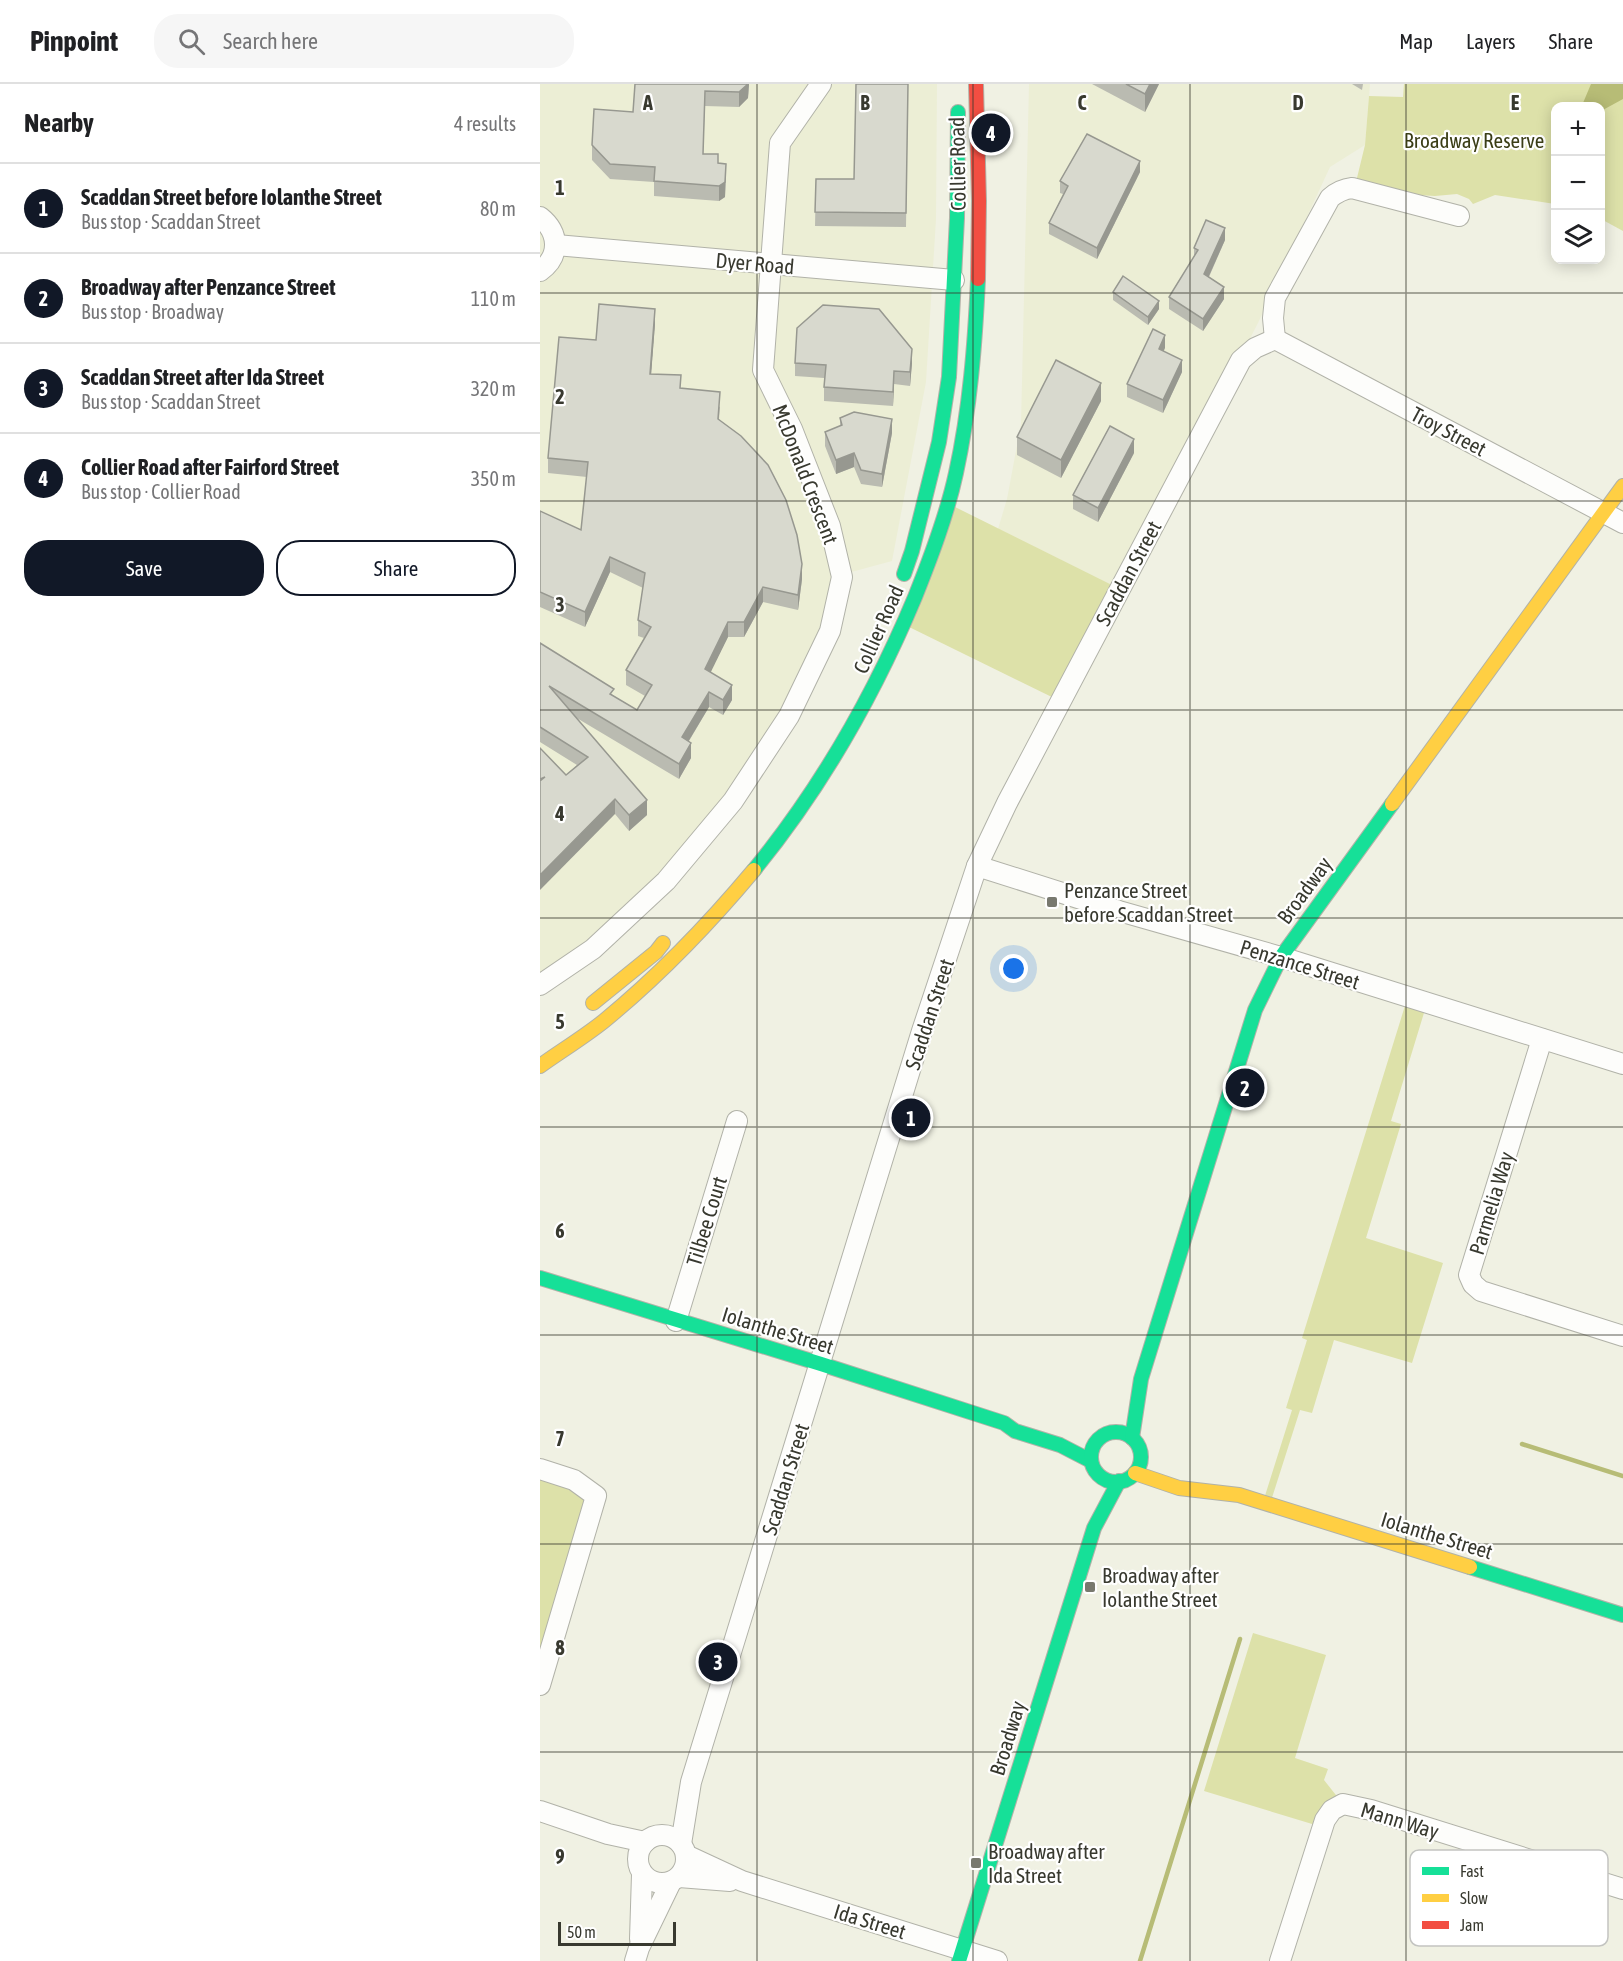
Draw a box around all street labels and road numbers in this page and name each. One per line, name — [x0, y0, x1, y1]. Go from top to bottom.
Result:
street label: Collier Road — [944, 117, 970, 211]
street label: Dyer Road — [715, 248, 795, 278]
street label: McDonald Crescent — [768, 401, 844, 547]
street label: Troy Street — [1407, 401, 1491, 461]
street label: Scaddan Street — [1090, 517, 1166, 629]
street label: Collier Road — [848, 581, 908, 677]
street label: Broadway — [1272, 852, 1336, 928]
street label: Penzance Street — [1237, 934, 1363, 994]
street label: Scaddan Street — [900, 956, 958, 1072]
street label: Parmelia Way — [1464, 1148, 1518, 1257]
street label: Tilbee Court — [681, 1173, 731, 1269]
street label: Iolanthe Street — [719, 1302, 837, 1358]
street label: Scaddan Street — [757, 1420, 813, 1538]
street label: Iolanthe Street — [1378, 1507, 1496, 1563]
street label: Broadway — [984, 1698, 1030, 1778]
street label: Mann Way — [1358, 1797, 1442, 1843]
street label: Ida Street — [831, 1899, 909, 1943]

